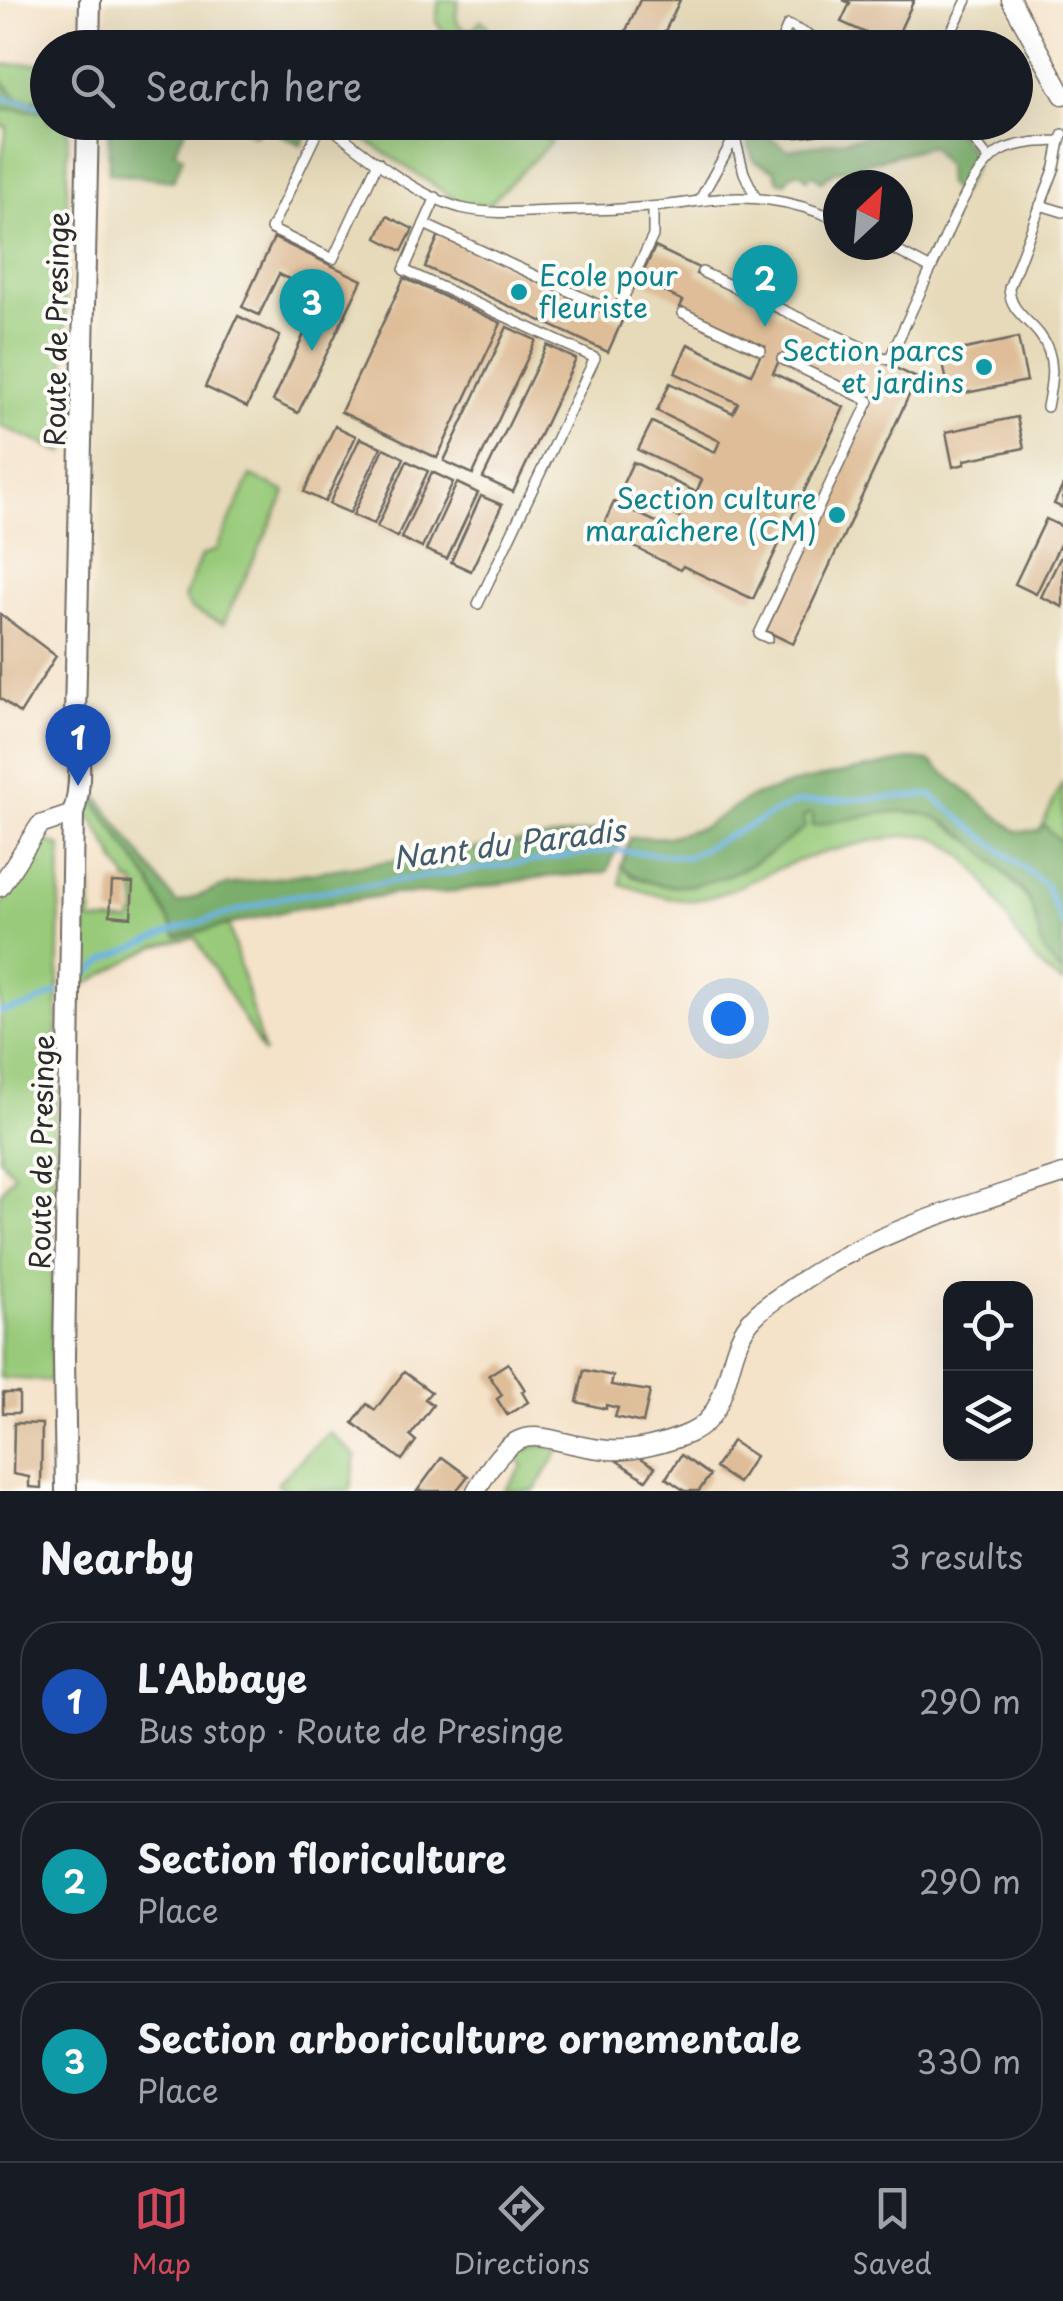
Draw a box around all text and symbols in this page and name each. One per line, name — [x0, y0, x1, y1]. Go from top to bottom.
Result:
search box — [30, 30, 1033, 140]
text: Search here — [145, 57, 362, 114]
icon: search — [65, 58, 120, 113]
north arrow — [823, 170, 913, 260]
street label: Route de Presinge — [32, 211, 79, 447]
pin: 2 — [732, 245, 798, 327]
place label: Ecole pour fleuriste — [539, 253, 678, 328]
pin: 3 — [280, 268, 344, 351]
marker: Ecole pour fleuriste — [508, 281, 530, 303]
place label: Section parcs et jardins — [782, 328, 964, 403]
marker: Section parcs et jardins — [973, 356, 995, 378]
place label: Section culture maraîchere (CM) — [585, 476, 817, 551]
marker: Section culture maraîchere (CM) — [826, 504, 848, 526]
pin: 1 — [46, 704, 110, 786]
water label: Nant du Paradis — [390, 806, 629, 879]
your location — [703, 993, 754, 1044]
street label: Route de Presinge — [17, 1034, 64, 1270]
map controls — [943, 1281, 1033, 1461]
button: locate — [943, 1281, 1033, 1371]
button: layers — [943, 1371, 1033, 1461]
text: Nearby — [40, 1525, 194, 1588]
text: 3 results — [889, 1532, 1023, 1580]
text: L'Abbaye — [137, 1649, 307, 1706]
text: 1 — [67, 1677, 82, 1725]
text: 290 m — [919, 1677, 1021, 1725]
text: Bus stop · Route de Presinge — [137, 1706, 564, 1754]
text: Section floriculture — [137, 1829, 506, 1886]
text: 2 — [63, 1857, 86, 1905]
text: 290 m — [919, 1857, 1021, 1905]
text: Place — [137, 1886, 219, 1934]
text: Section arboriculture ornementale — [137, 2009, 801, 2066]
text: 3 — [64, 2037, 85, 2085]
text: 330 m — [916, 2037, 1021, 2085]
text: Place — [137, 2066, 219, 2114]
tab: Map — [131, 2181, 191, 2284]
tab: Directions — [454, 2181, 590, 2284]
tab: Saved — [852, 2181, 932, 2284]

